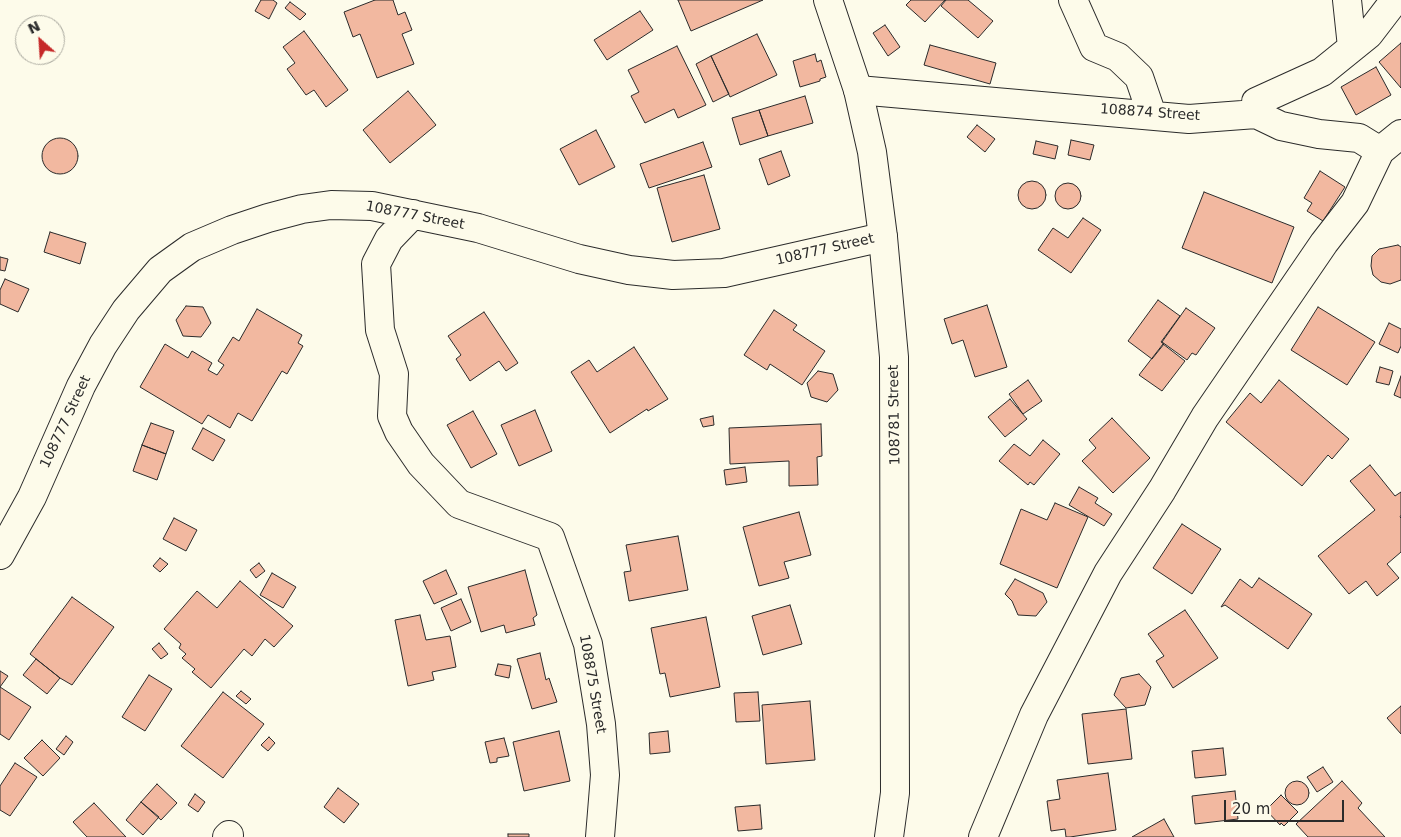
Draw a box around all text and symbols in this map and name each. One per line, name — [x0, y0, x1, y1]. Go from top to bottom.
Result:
north arrow — [15, 15, 65, 65]
text: N — [25, 18, 43, 37]
street label: 108874 Street — [1099, 101, 1201, 125]
street label: 108777 Street — [364, 198, 466, 234]
street label: 108777 Street — [774, 231, 876, 269]
street label: 108781 Street — [886, 365, 904, 465]
street label: 108777 Street — [37, 373, 95, 471]
street label: 108875 Street — [575, 633, 609, 735]
scale bar — [1226, 790, 1346, 822]
text: 20 m — [1232, 800, 1270, 818]

